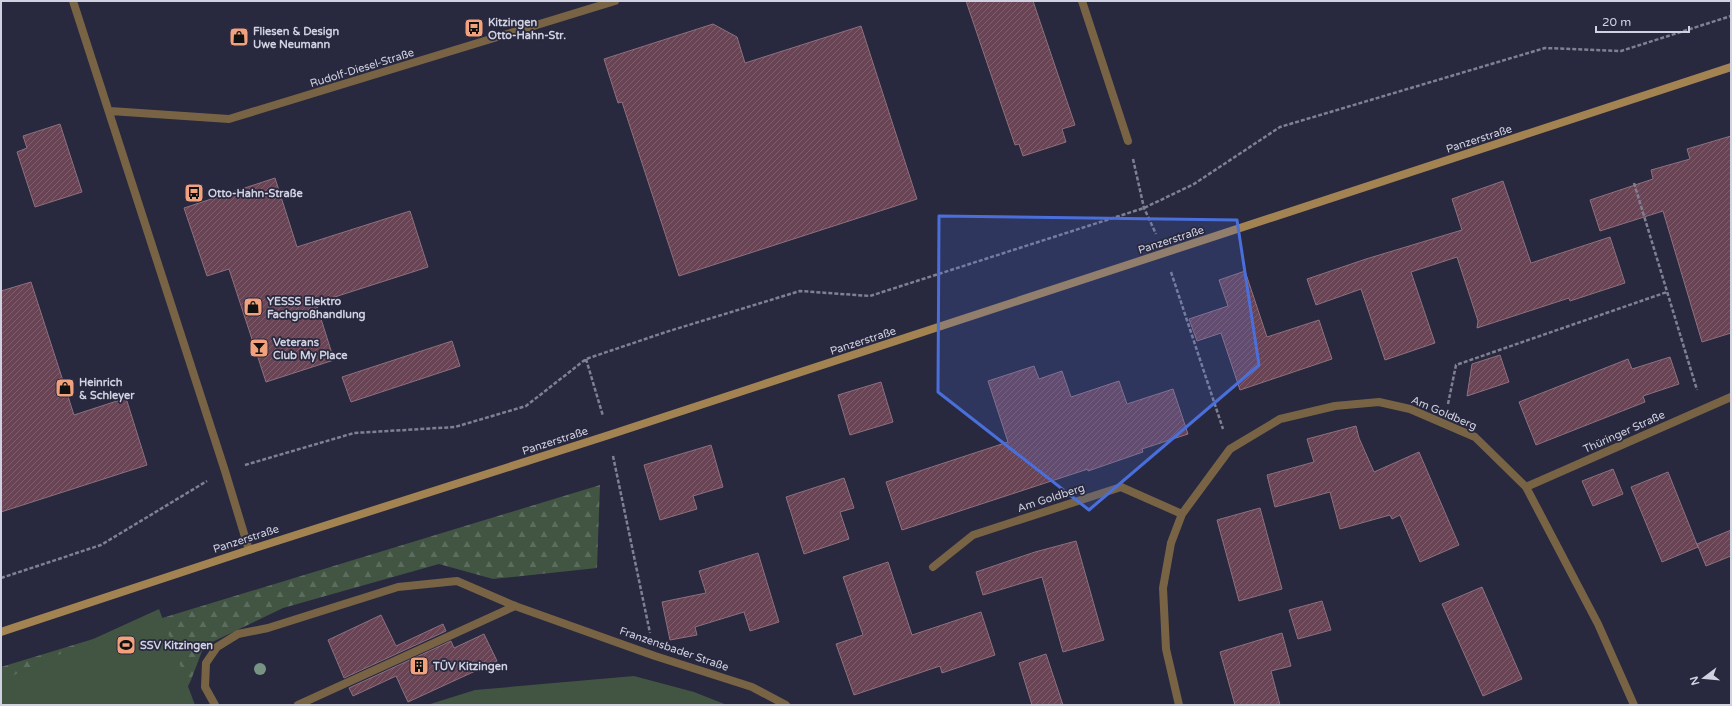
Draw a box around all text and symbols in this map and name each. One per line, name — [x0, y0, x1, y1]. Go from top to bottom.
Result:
scale bar — [1596, 8, 1689, 34]
text: 20 m — [1602, 15, 1631, 29]
place label: Kitzingen Otto-Hahn-Str. — [488, 16, 566, 42]
bus stop icon: Kitzingen Otto-Hahn-Str. — [463, 17, 485, 39]
place label: Fliesen & Design Uwe Neumann — [253, 25, 340, 51]
shop icon: Fliesen & Design Uwe Neumann — [228, 26, 250, 48]
street label: Rudolf-Diesel-Straße — [308, 46, 416, 90]
street label: Panzerstraße — [1444, 122, 1514, 156]
bus stop icon: Otto-Hahn-Straße — [183, 182, 205, 204]
place label: Otto-Hahn-Straße — [208, 187, 303, 200]
street label: Panzerstraße — [1136, 223, 1206, 257]
place label: YESSS Elektro Fachgroßhandlung — [267, 295, 366, 322]
shop icon: YESSS Elektro Fachgroßhandlung — [242, 296, 264, 318]
street label: Panzerstraße — [828, 324, 898, 358]
place label: Veterans Club My Place — [273, 336, 348, 363]
bar icon: Veterans Club My Place — [248, 337, 270, 359]
place label: Heinrich & Schleyer — [79, 376, 135, 403]
shop icon: Heinrich & Schleyer — [54, 377, 76, 399]
street label: Am Goldberg — [1409, 393, 1479, 433]
street label: Thüringer Straße — [1581, 408, 1667, 456]
street label: Panzerstraße — [520, 424, 590, 458]
street label: Am Goldberg — [1016, 481, 1086, 515]
street label: Panzerstraße — [211, 522, 281, 556]
street label: Franzensbader Straße — [618, 624, 730, 674]
sports icon: SSV Kitzingen — [115, 634, 137, 656]
place label: SSV Kitzingen — [140, 639, 213, 653]
building icon: TÜV Kitzingen — [408, 655, 430, 677]
north arrow — [1684, 658, 1724, 698]
place label: TÜV Kitzingen — [432, 659, 508, 674]
text: N — [1687, 675, 1702, 687]

